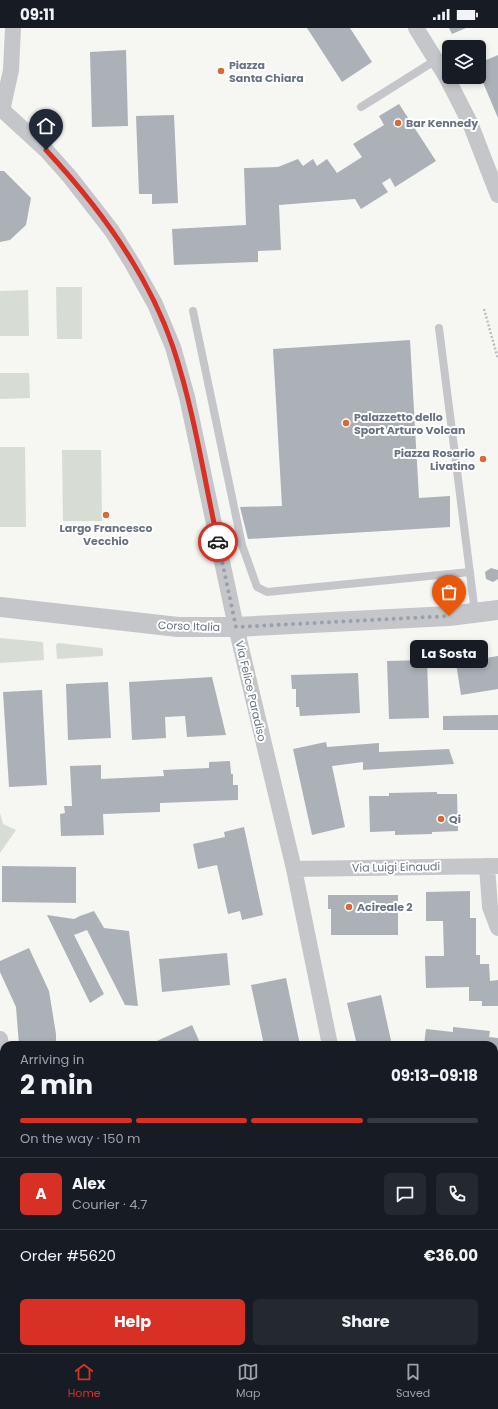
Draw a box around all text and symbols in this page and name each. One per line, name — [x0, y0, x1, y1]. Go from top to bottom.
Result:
text: 09:11 — [20, 4, 55, 25]
map controls — [442, 40, 486, 84]
button: layers — [442, 40, 486, 84]
place label: Piazza Santa Chiara — [229, 57, 304, 86]
marker: Piazza Santa Chiara — [216, 66, 226, 76]
pin — [29, 109, 63, 150]
icon: home — [35, 115, 57, 137]
place label: Bar Kennedy — [406, 115, 478, 131]
marker: Bar Kennedy — [393, 118, 403, 128]
place label: Palazzetto dello Sport Arturo Volcan — [354, 409, 465, 438]
marker: Palazzetto dello Sport Arturo Volcan — [341, 418, 351, 428]
place label: Piazza Rosario Livatino — [394, 445, 475, 474]
marker: Piazza Rosario Livatino — [478, 454, 488, 464]
marker: Largo Francesco Vecchio — [101, 510, 111, 520]
place label: Largo Francesco Vecchio — [59, 520, 153, 549]
courier — [198, 522, 238, 562]
icon: car — [207, 531, 229, 553]
pin — [432, 575, 466, 616]
icon: bag — [438, 581, 460, 603]
street label: Corso Italia — [158, 617, 220, 635]
street label: Via Felice Paradiso — [232, 639, 270, 743]
callout: La Sosta — [410, 640, 488, 668]
text: La Sosta — [421, 644, 477, 663]
place label: Qi — [449, 811, 461, 827]
marker: Qi — [436, 814, 446, 824]
street label: Via Luigi Einaudi — [352, 858, 440, 876]
place label: Acireale 2 — [357, 899, 413, 915]
marker: Acireale 2 — [344, 902, 354, 912]
text: Arriving in — [20, 1050, 84, 1069]
text: 09:13–09:18 — [391, 1065, 478, 1086]
text: 2 min — [20, 1067, 93, 1103]
text: On the way · 150 m — [20, 1129, 140, 1148]
text: Alex — [72, 1173, 106, 1194]
button: chat — [384, 1173, 426, 1215]
button: phone — [436, 1173, 478, 1215]
text: A — [35, 1183, 47, 1204]
text: Courier · 4.7 — [72, 1195, 147, 1214]
text: Order #5620 — [20, 1245, 116, 1266]
text: €36.00 — [424, 1245, 478, 1266]
button: Help — [20, 1299, 245, 1345]
button: Share — [253, 1299, 478, 1345]
tab: Home — [68, 1361, 101, 1402]
tab: Map — [236, 1361, 260, 1402]
tab: Saved — [396, 1361, 430, 1402]

